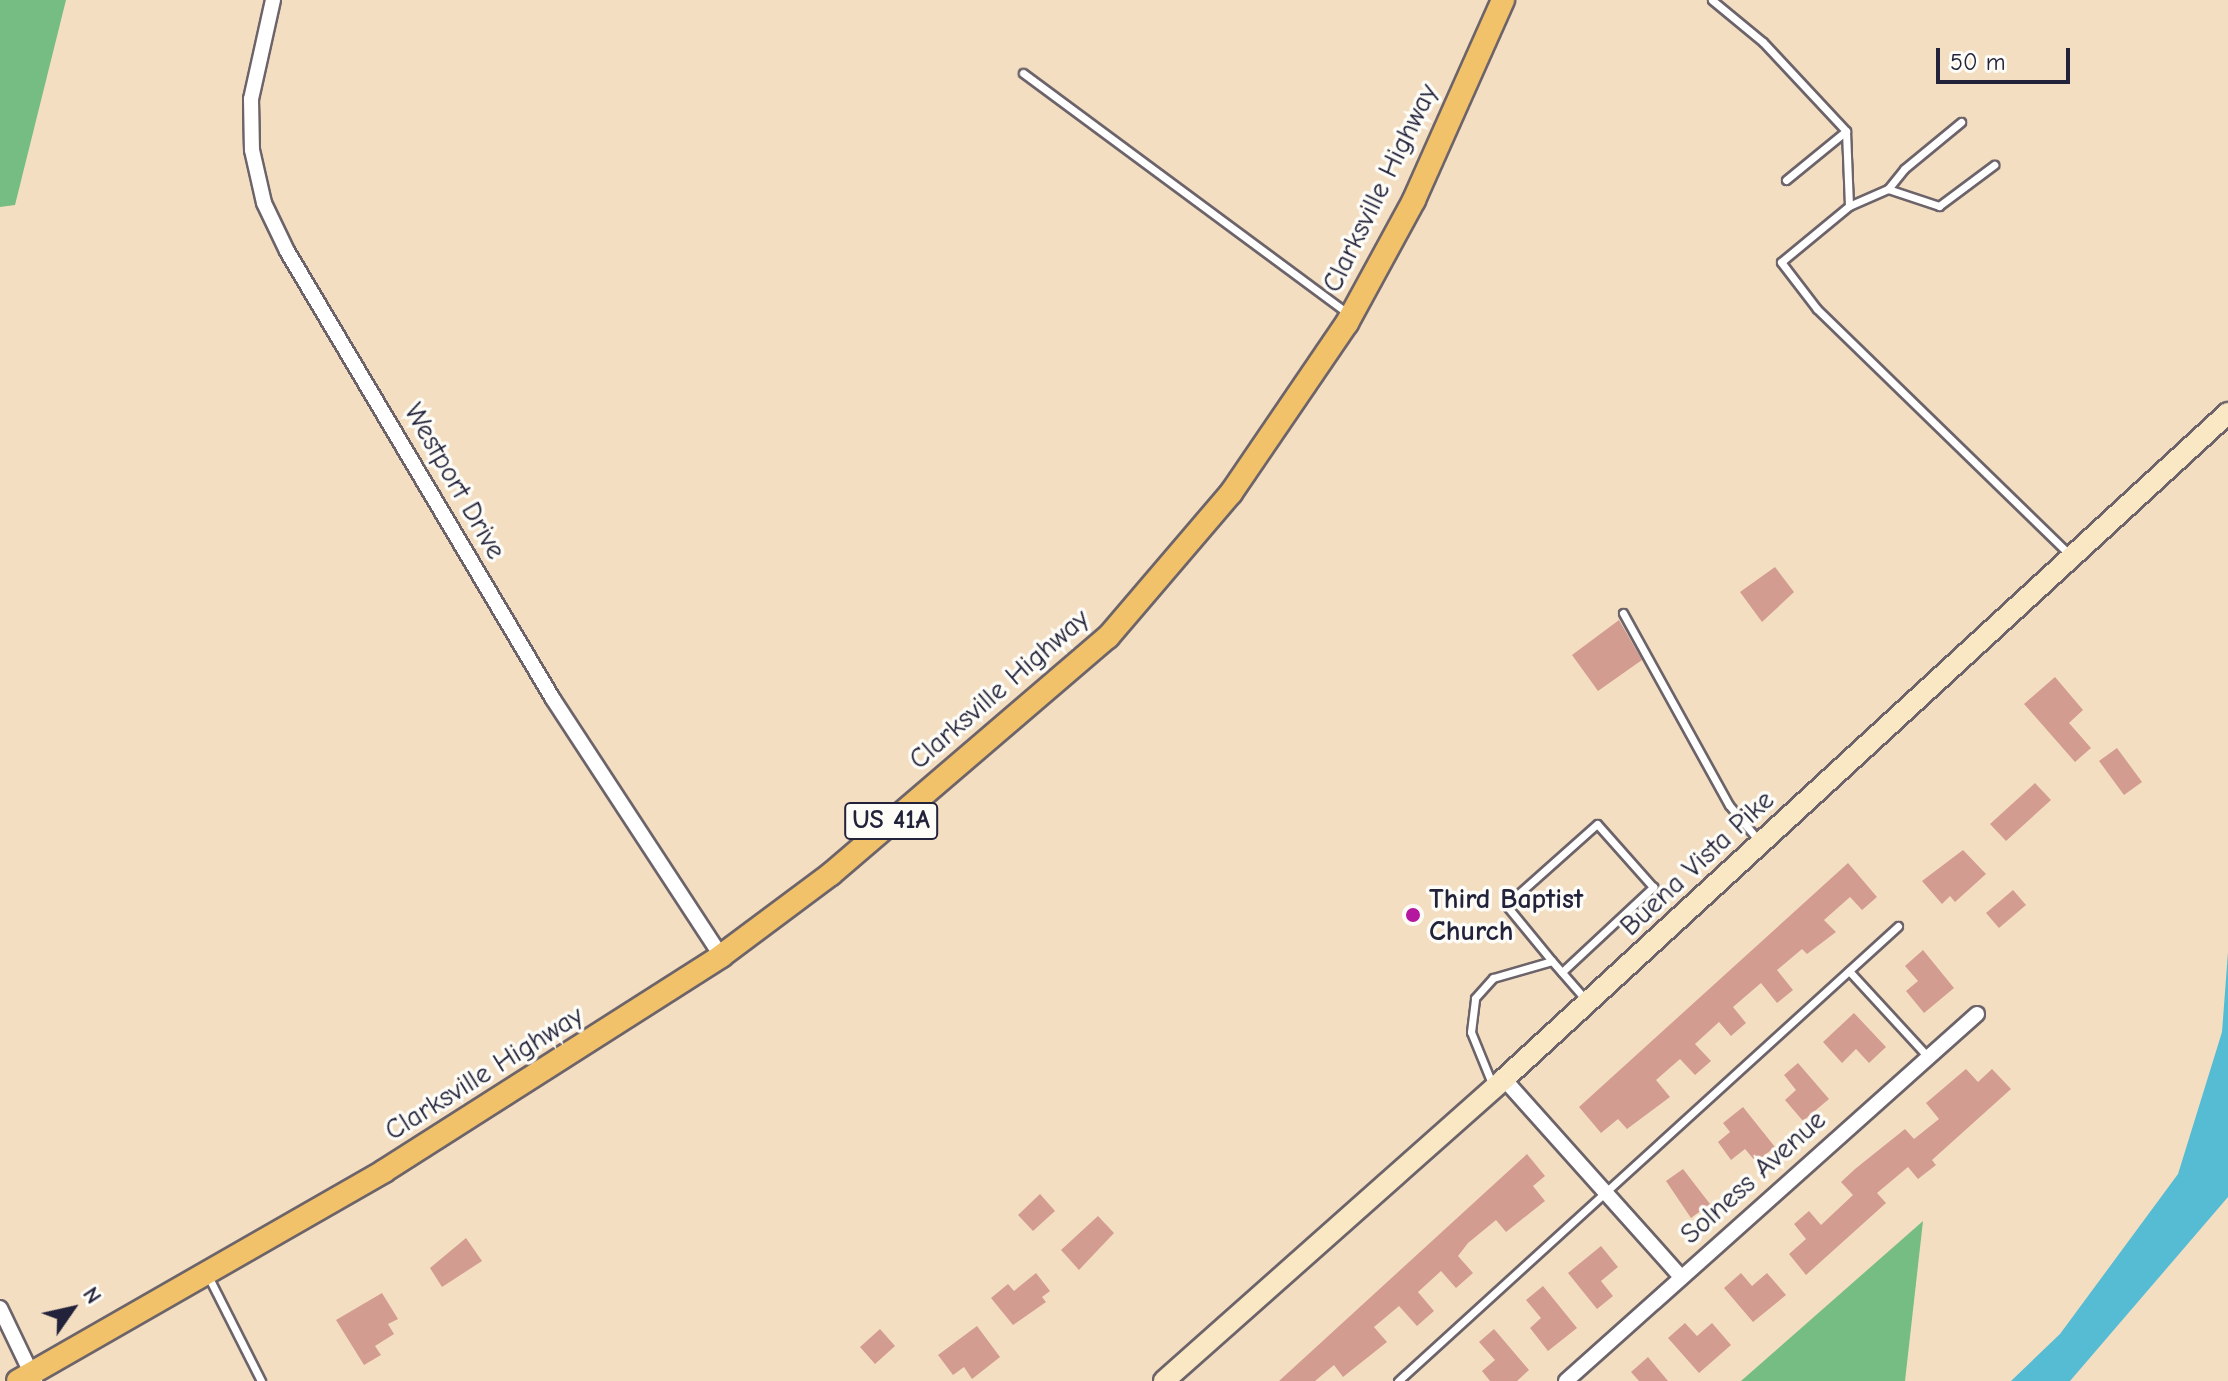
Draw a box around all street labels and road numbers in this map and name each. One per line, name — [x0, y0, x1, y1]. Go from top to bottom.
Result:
street label: Clarksville Highway — [1315, 78, 1445, 298]
street label: Westport Drive — [397, 397, 513, 565]
street label: Clarksville Highway — [902, 602, 1096, 776]
street label: Buena Vista Pike — [1613, 783, 1781, 943]
road number: US 41A — [843, 799, 939, 843]
street label: Clarksville Highway — [379, 998, 589, 1148]
street label: Solness Avenue — [1673, 1103, 1833, 1251]

